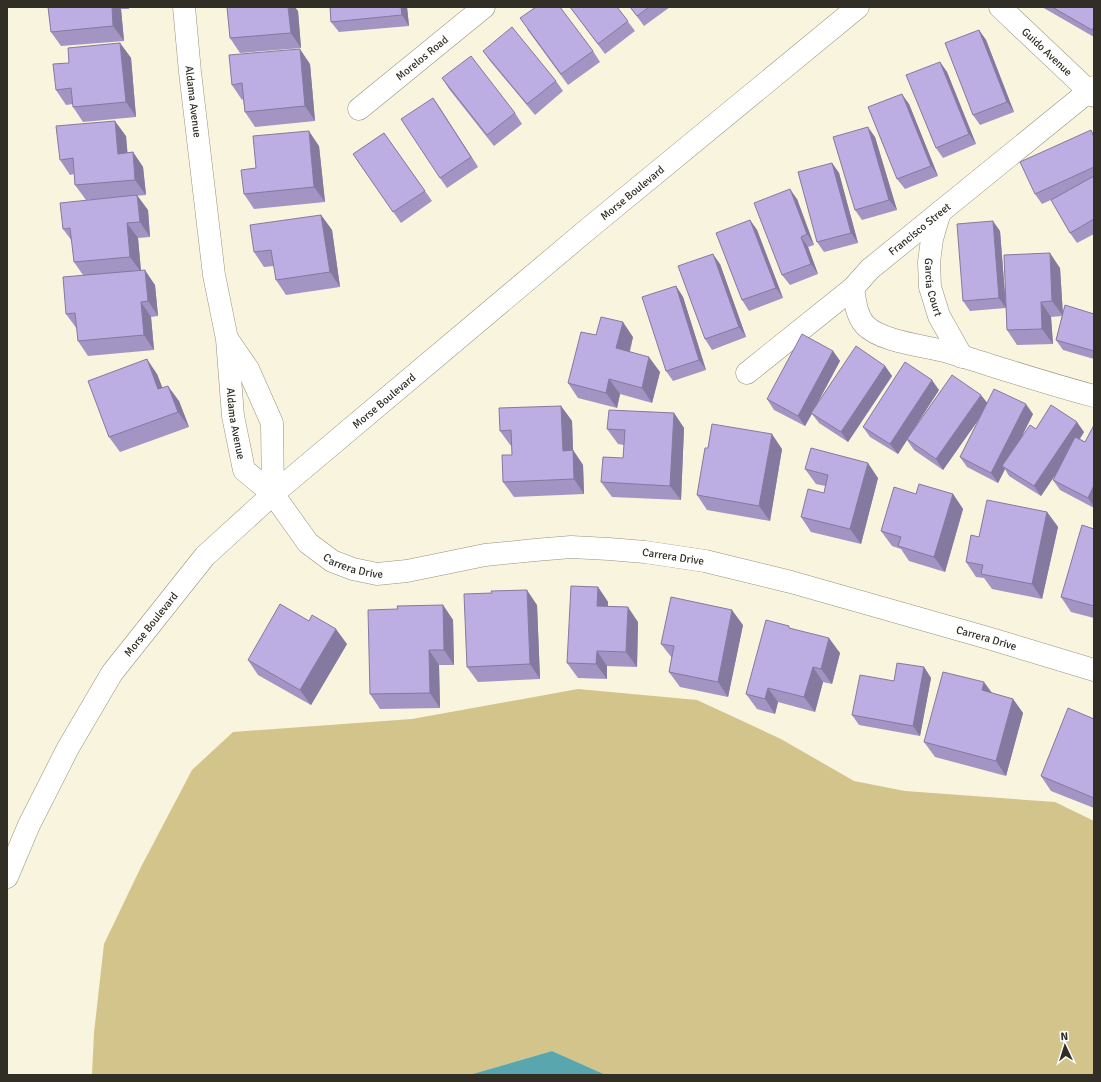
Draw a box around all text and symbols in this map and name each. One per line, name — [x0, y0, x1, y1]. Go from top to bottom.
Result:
street label: Guido Avenue — [1019, 25, 1075, 79]
street label: Morelos Road — [393, 33, 451, 83]
street label: Aldama Avenue — [183, 65, 204, 138]
street label: Morse Boulevard — [598, 163, 667, 223]
street label: Francisco Street — [886, 200, 953, 258]
street label: Garcia Court — [922, 257, 945, 318]
street label: Morse Boulevard — [349, 370, 418, 431]
street label: Aldama Avenue — [224, 387, 248, 460]
street label: Carrera Drive — [641, 545, 705, 567]
street label: Carrera Drive — [321, 550, 384, 580]
street label: Morse Boulevard — [121, 589, 180, 659]
street label: Carrera Drive — [955, 623, 1018, 653]
north arrow — [1045, 1026, 1085, 1066]
text: N — [1060, 1030, 1069, 1043]

